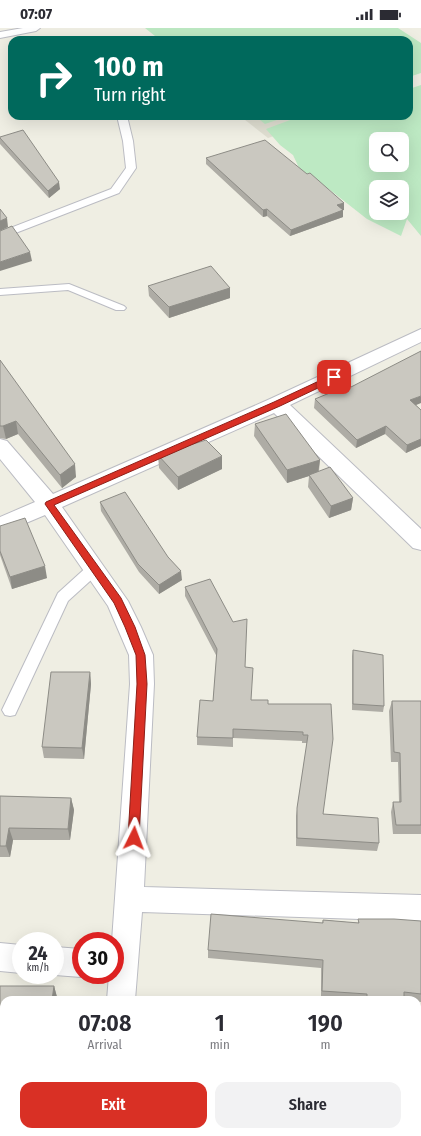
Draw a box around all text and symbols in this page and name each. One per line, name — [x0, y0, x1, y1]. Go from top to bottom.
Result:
text: 07:07 — [20, 5, 52, 23]
text: 100 m — [94, 50, 164, 83]
icon: right — [28, 52, 80, 104]
text: Turn right — [94, 84, 166, 106]
map controls — [369, 132, 409, 220]
button: search — [369, 132, 409, 172]
button: layers — [369, 180, 409, 220]
pin — [317, 360, 351, 394]
icon: arrive — [323, 366, 345, 388]
position arrow — [113, 817, 155, 859]
speed limit sign: 30 — [72, 932, 124, 984]
text: 24 — [28, 941, 48, 965]
text: km/h — [27, 962, 49, 974]
text: 07:08 — [78, 1009, 132, 1037]
text: 1 — [215, 1009, 225, 1037]
text: 190 — [308, 1009, 343, 1037]
text: Arrival — [88, 1037, 122, 1052]
text: min — [210, 1037, 230, 1052]
text: m — [320, 1037, 330, 1052]
button: Exit — [20, 1082, 207, 1128]
button: Share — [215, 1082, 401, 1128]

